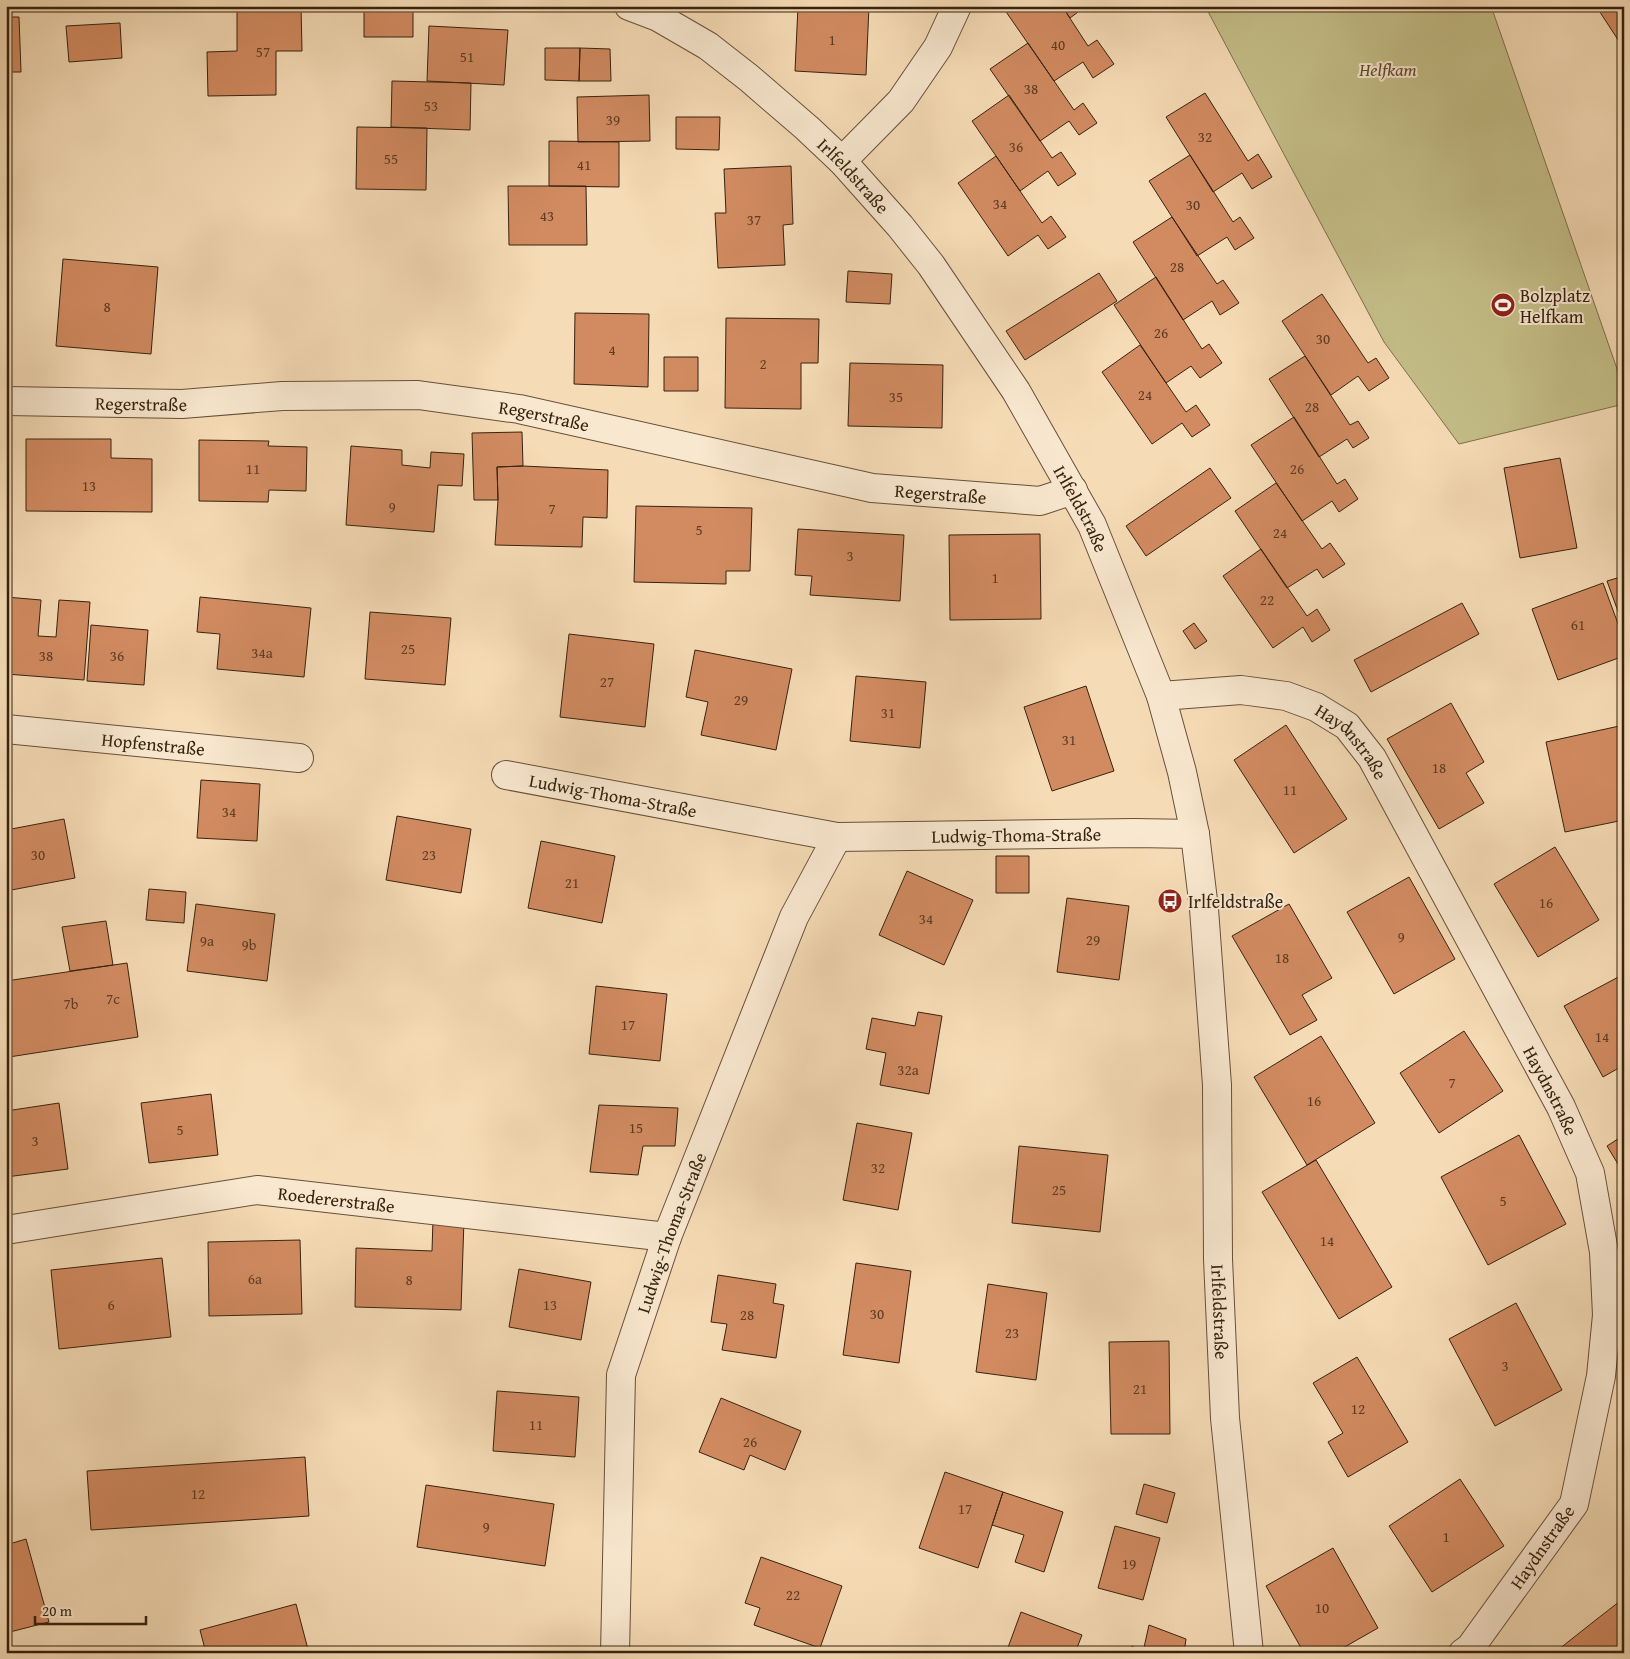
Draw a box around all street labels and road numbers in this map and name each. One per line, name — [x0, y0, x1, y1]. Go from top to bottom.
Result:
street label: Irlfeldstraße — [812, 131, 896, 219]
street label: Regerstraße — [95, 389, 188, 418]
street label: Regerstraße — [497, 393, 592, 438]
street label: Irlfeldstraße — [1047, 460, 1115, 556]
street label: Regerstraße — [894, 476, 988, 510]
street label: Haydnstraße — [1310, 696, 1394, 784]
street label: Hopfenstraße — [100, 725, 206, 762]
street label: Ludwig-Thoma-Straße — [527, 766, 699, 824]
street label: Ludwig-Thoma-Straße — [931, 820, 1101, 849]
street label: Haydnstraße — [1517, 1041, 1585, 1139]
street label: Ludwig-Thoma-Straße — [629, 1148, 713, 1317]
street label: Roedererstraße — [276, 1179, 396, 1219]
street label: Irlfeldstraße — [1205, 1264, 1236, 1360]
street label: Haydnstraße — [1503, 1499, 1581, 1595]

